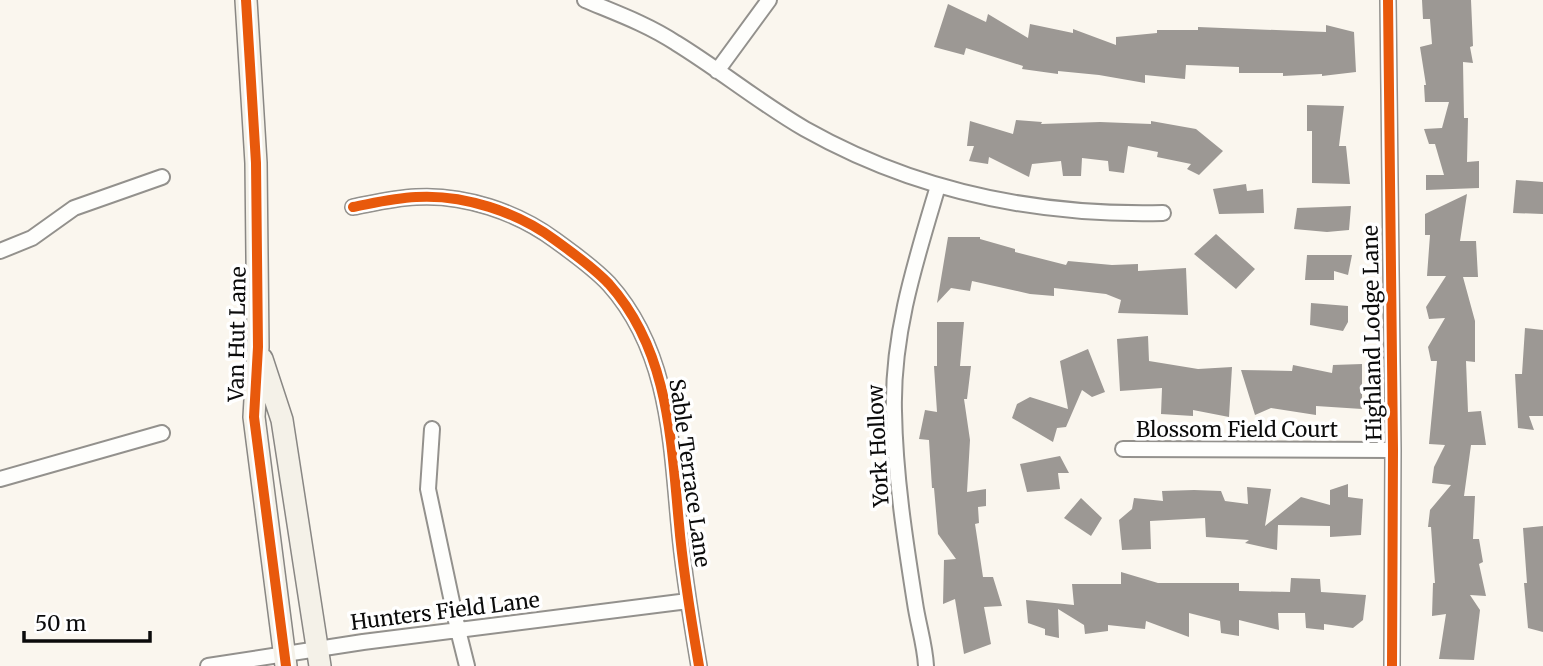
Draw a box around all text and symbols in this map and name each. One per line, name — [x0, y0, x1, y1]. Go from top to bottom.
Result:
street label: Highland Lodge Lane — [1357, 225, 1387, 441]
street label: Van Hut Lane — [222, 266, 252, 403]
street label: Sable Terrace Lane — [663, 377, 717, 569]
street label: York Hollow — [861, 384, 895, 509]
street label: Blossom Field Court — [1136, 416, 1338, 443]
street label: Hunters Field Lane — [349, 586, 541, 636]
scale bar — [24, 600, 150, 644]
text: 50 m — [35, 610, 86, 637]

